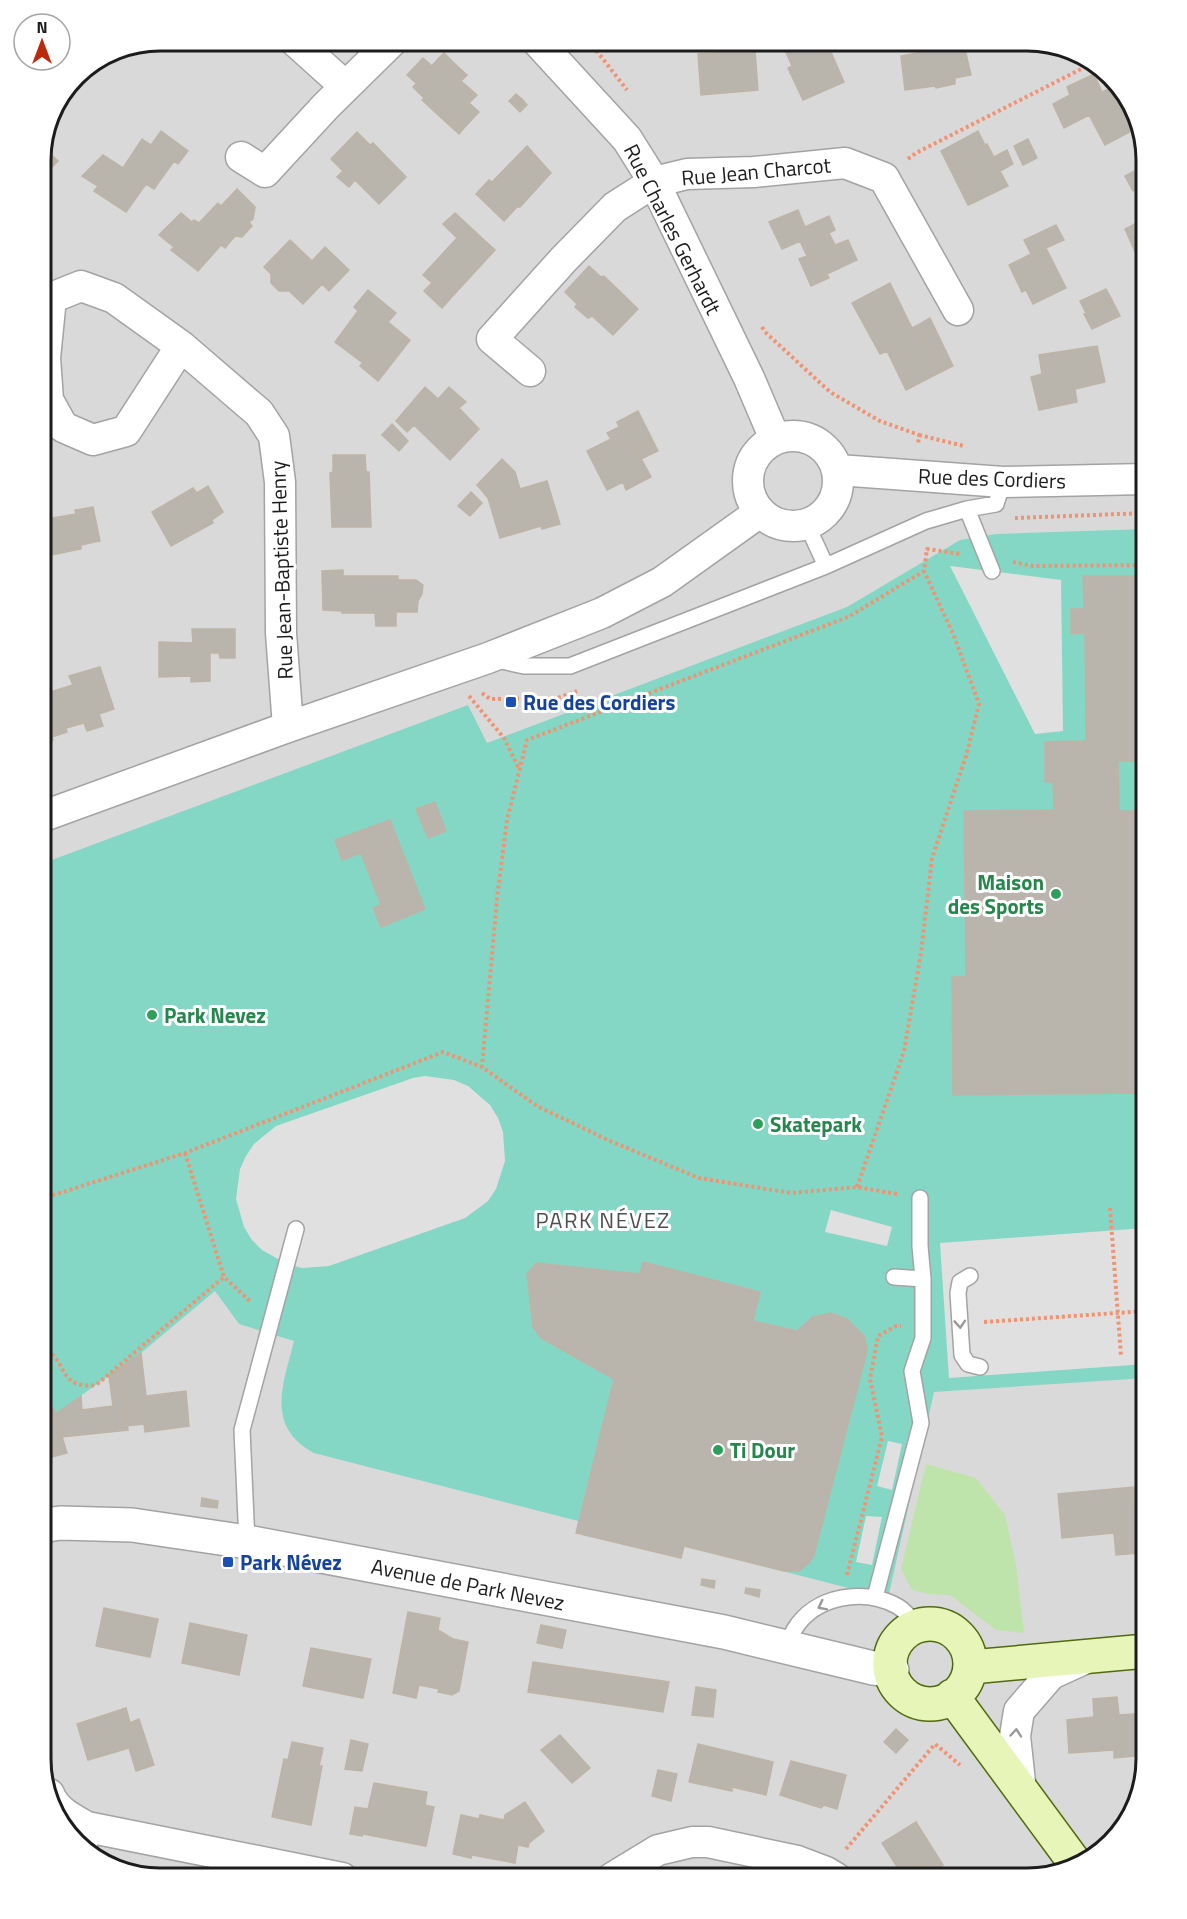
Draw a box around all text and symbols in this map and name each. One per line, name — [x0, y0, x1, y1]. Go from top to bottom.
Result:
north arrow — [12, 12, 72, 72]
text: N — [36, 15, 48, 39]
street label: Rue Charles Gerhardt — [616, 138, 730, 320]
street label: Rue Jean Charcot — [680, 148, 833, 193]
street label: Rue des Cordiers — [917, 459, 1067, 497]
street label: Rue Jean-Baptiste Henry — [261, 460, 301, 680]
place label: Rue des Cordiers — [523, 686, 675, 718]
marker: Rue des Cordiers — [504, 695, 518, 709]
place label: Maison des Sports — [948, 866, 1044, 922]
marker: Maison des Sports — [1049, 887, 1063, 901]
place label: Park Nevez — [164, 999, 266, 1031]
marker: Park Nevez — [145, 1008, 159, 1022]
place label: Skatepark — [770, 1108, 862, 1140]
marker: Skatepark — [751, 1117, 765, 1131]
district label: PARK NÉVEZ — [535, 1203, 671, 1237]
one-way arrow — [953, 1319, 966, 1328]
place label: Ti Dour — [730, 1434, 795, 1466]
marker: Ti Dour — [711, 1443, 725, 1457]
place label: Park Névez — [240, 1546, 342, 1578]
street label: Avenue de Park Nevez — [369, 1550, 567, 1618]
marker: Park Névez — [221, 1555, 235, 1569]
one-way arrow — [817, 1599, 828, 1610]
one-way arrow — [1010, 1728, 1023, 1737]

